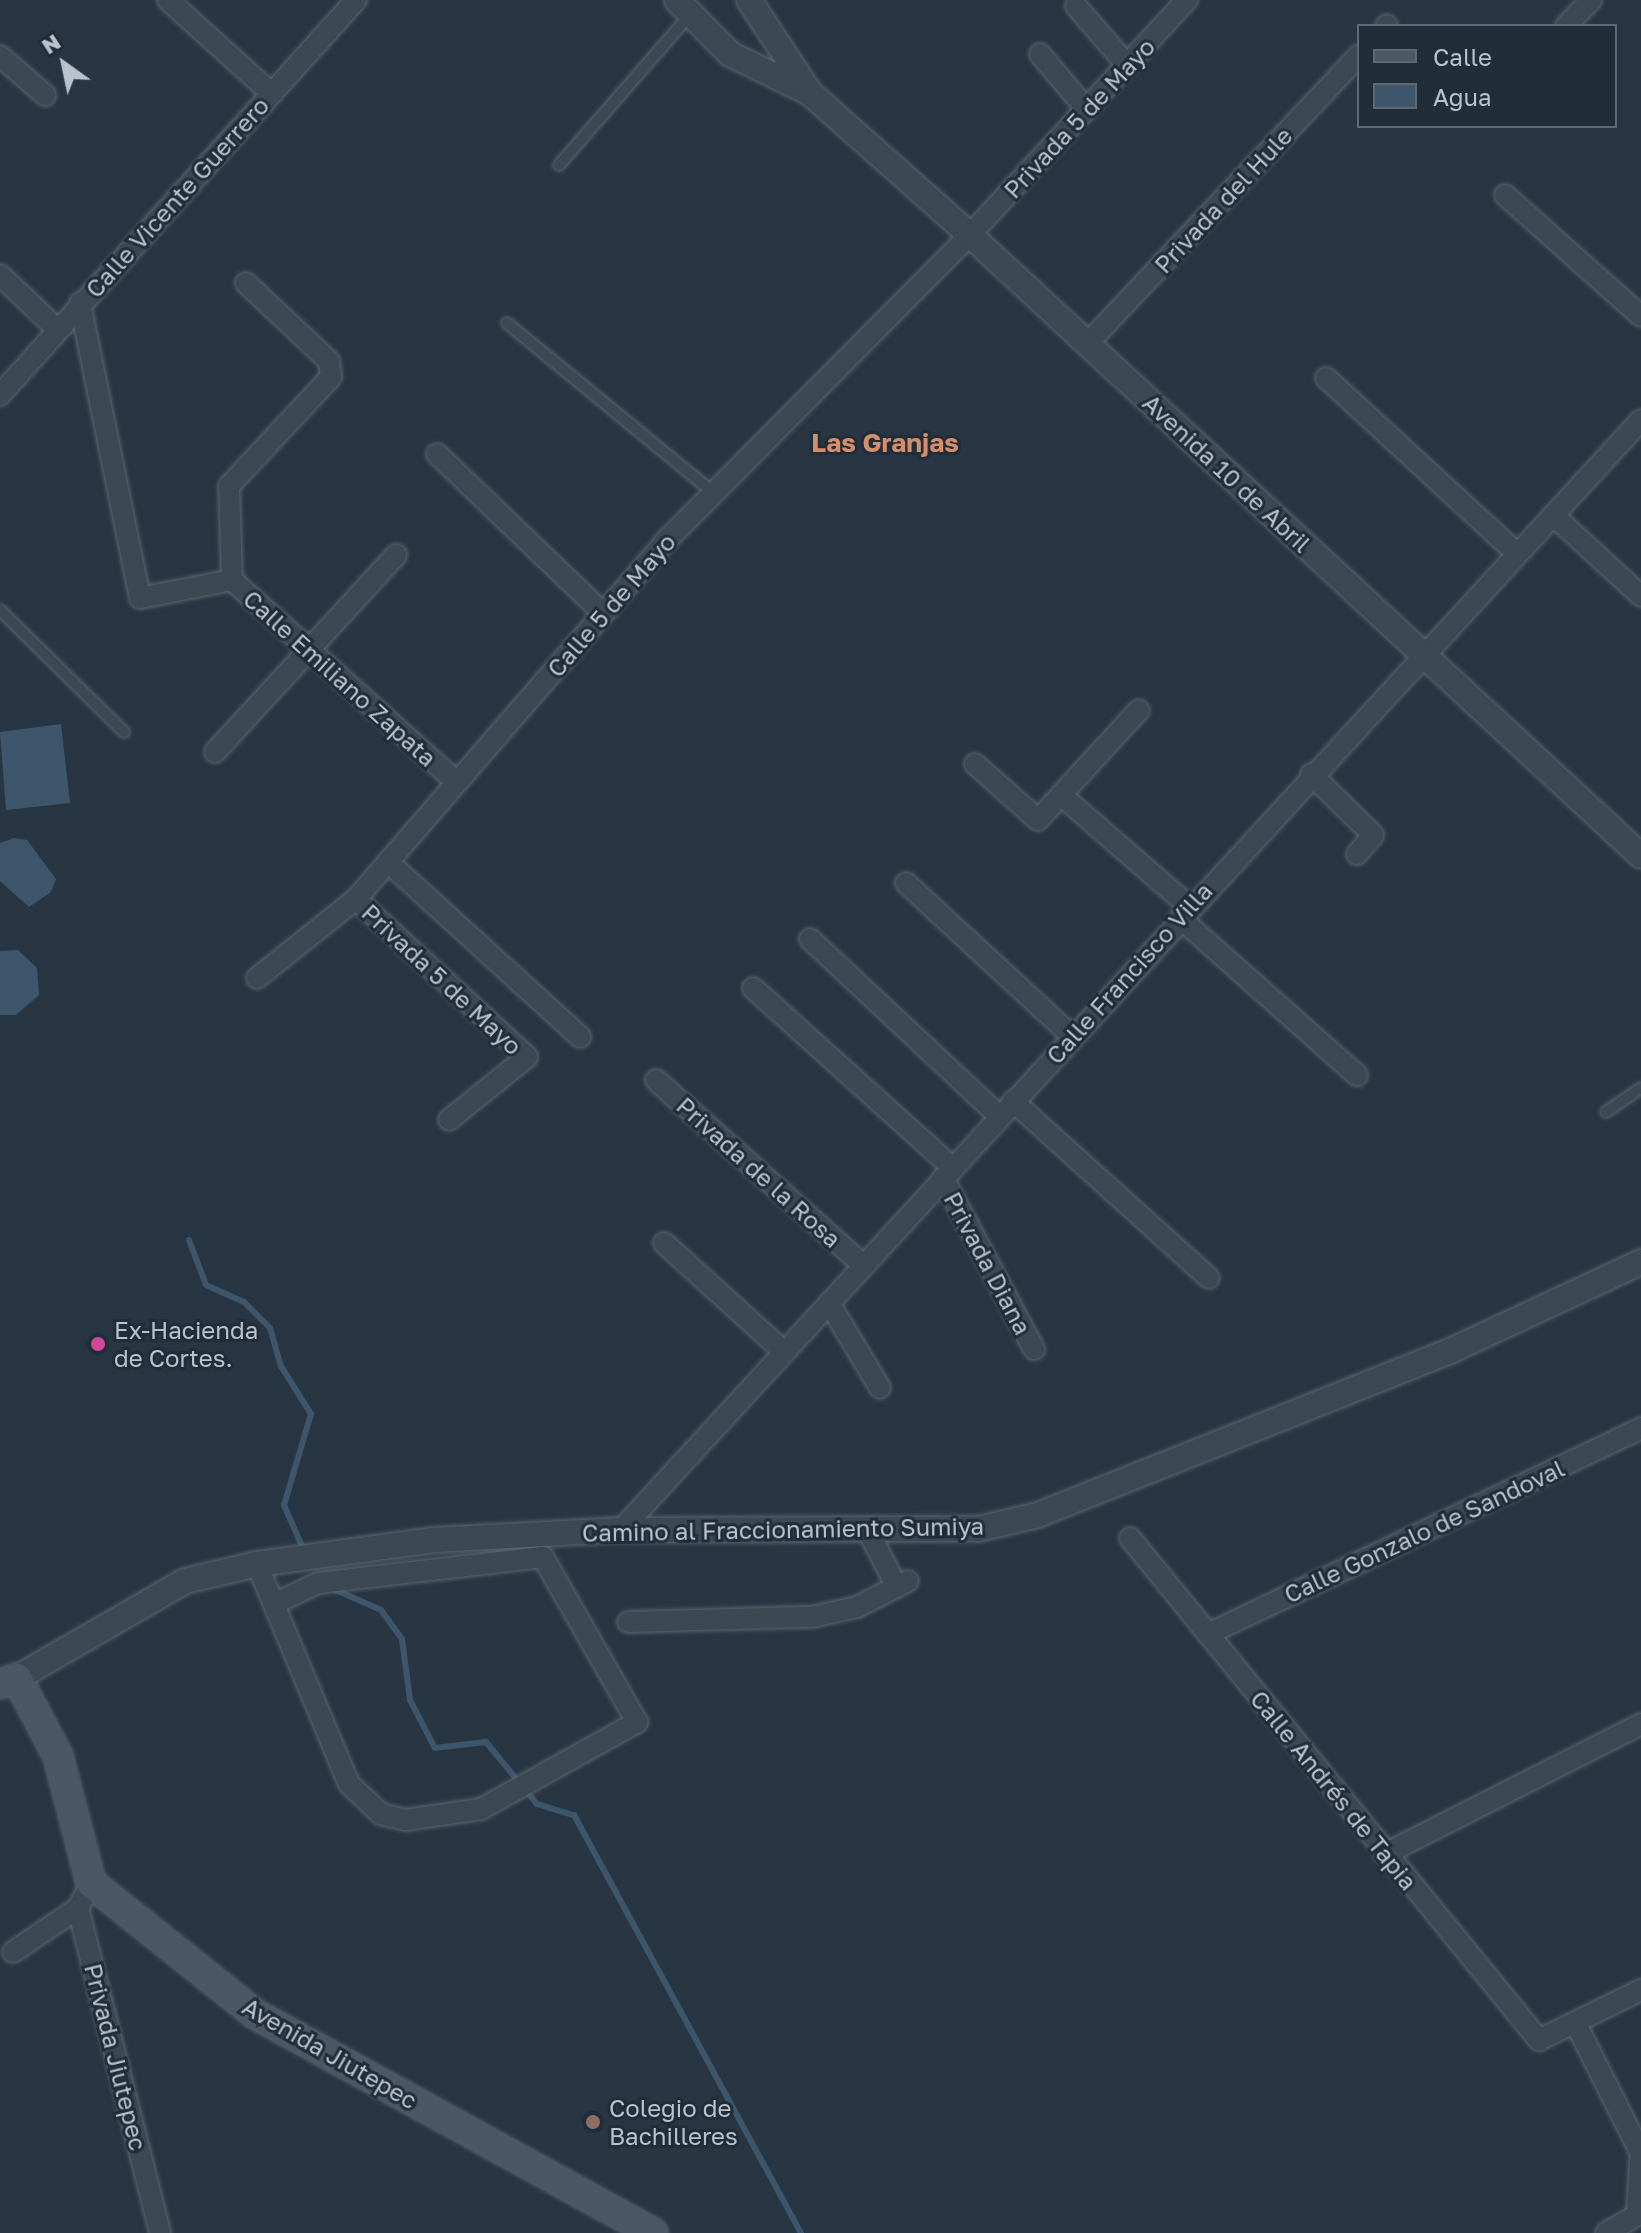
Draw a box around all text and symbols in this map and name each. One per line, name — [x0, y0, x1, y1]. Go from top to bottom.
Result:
north arrow — [24, 24, 104, 104]
legend — [1357, 24, 1617, 128]
text: N — [36, 28, 65, 59]
street label: Privada 5 de Mayo — [998, 32, 1160, 204]
text: Calle — [1433, 42, 1492, 71]
text: Agua — [1433, 82, 1492, 111]
street label: Calle Vicente Guerrero — [79, 91, 275, 303]
street label: Privada del Hule — [1148, 121, 1298, 279]
street label: Avenida 10 de Abril — [1137, 388, 1317, 558]
district label: Las Granjas — [811, 427, 959, 459]
street label: Calle 5 de Mayo — [541, 527, 681, 683]
street label: Calle Emiliano Zapata — [238, 584, 442, 772]
street label: Calle Francisco Villa — [1040, 876, 1218, 1070]
street label: Privada 5 de Mayo — [356, 898, 528, 1060]
street label: Privada de la Rosa — [671, 1091, 847, 1253]
street label: Privada Diana — [938, 1187, 1038, 1339]
place label: Ex-Hacienda de Cortes. — [114, 1316, 258, 1372]
marker: Ex-Hacienda de Cortes. — [89, 1335, 107, 1353]
street label: Calle Gonzalo de Sandoval — [1279, 1453, 1569, 1609]
street label: Camino al Fraccionamiento Sumiya — [582, 1511, 984, 1547]
street label: Calle Andrés de Tapia — [1245, 1685, 1423, 1895]
street label: Privada Jiutepec — [79, 1961, 153, 2153]
street label: Avenida Jiutepec — [238, 1991, 422, 2115]
place label: Colegio de Bachilleres — [609, 2094, 738, 2150]
marker: Colegio de Bachilleres — [584, 2113, 602, 2131]

